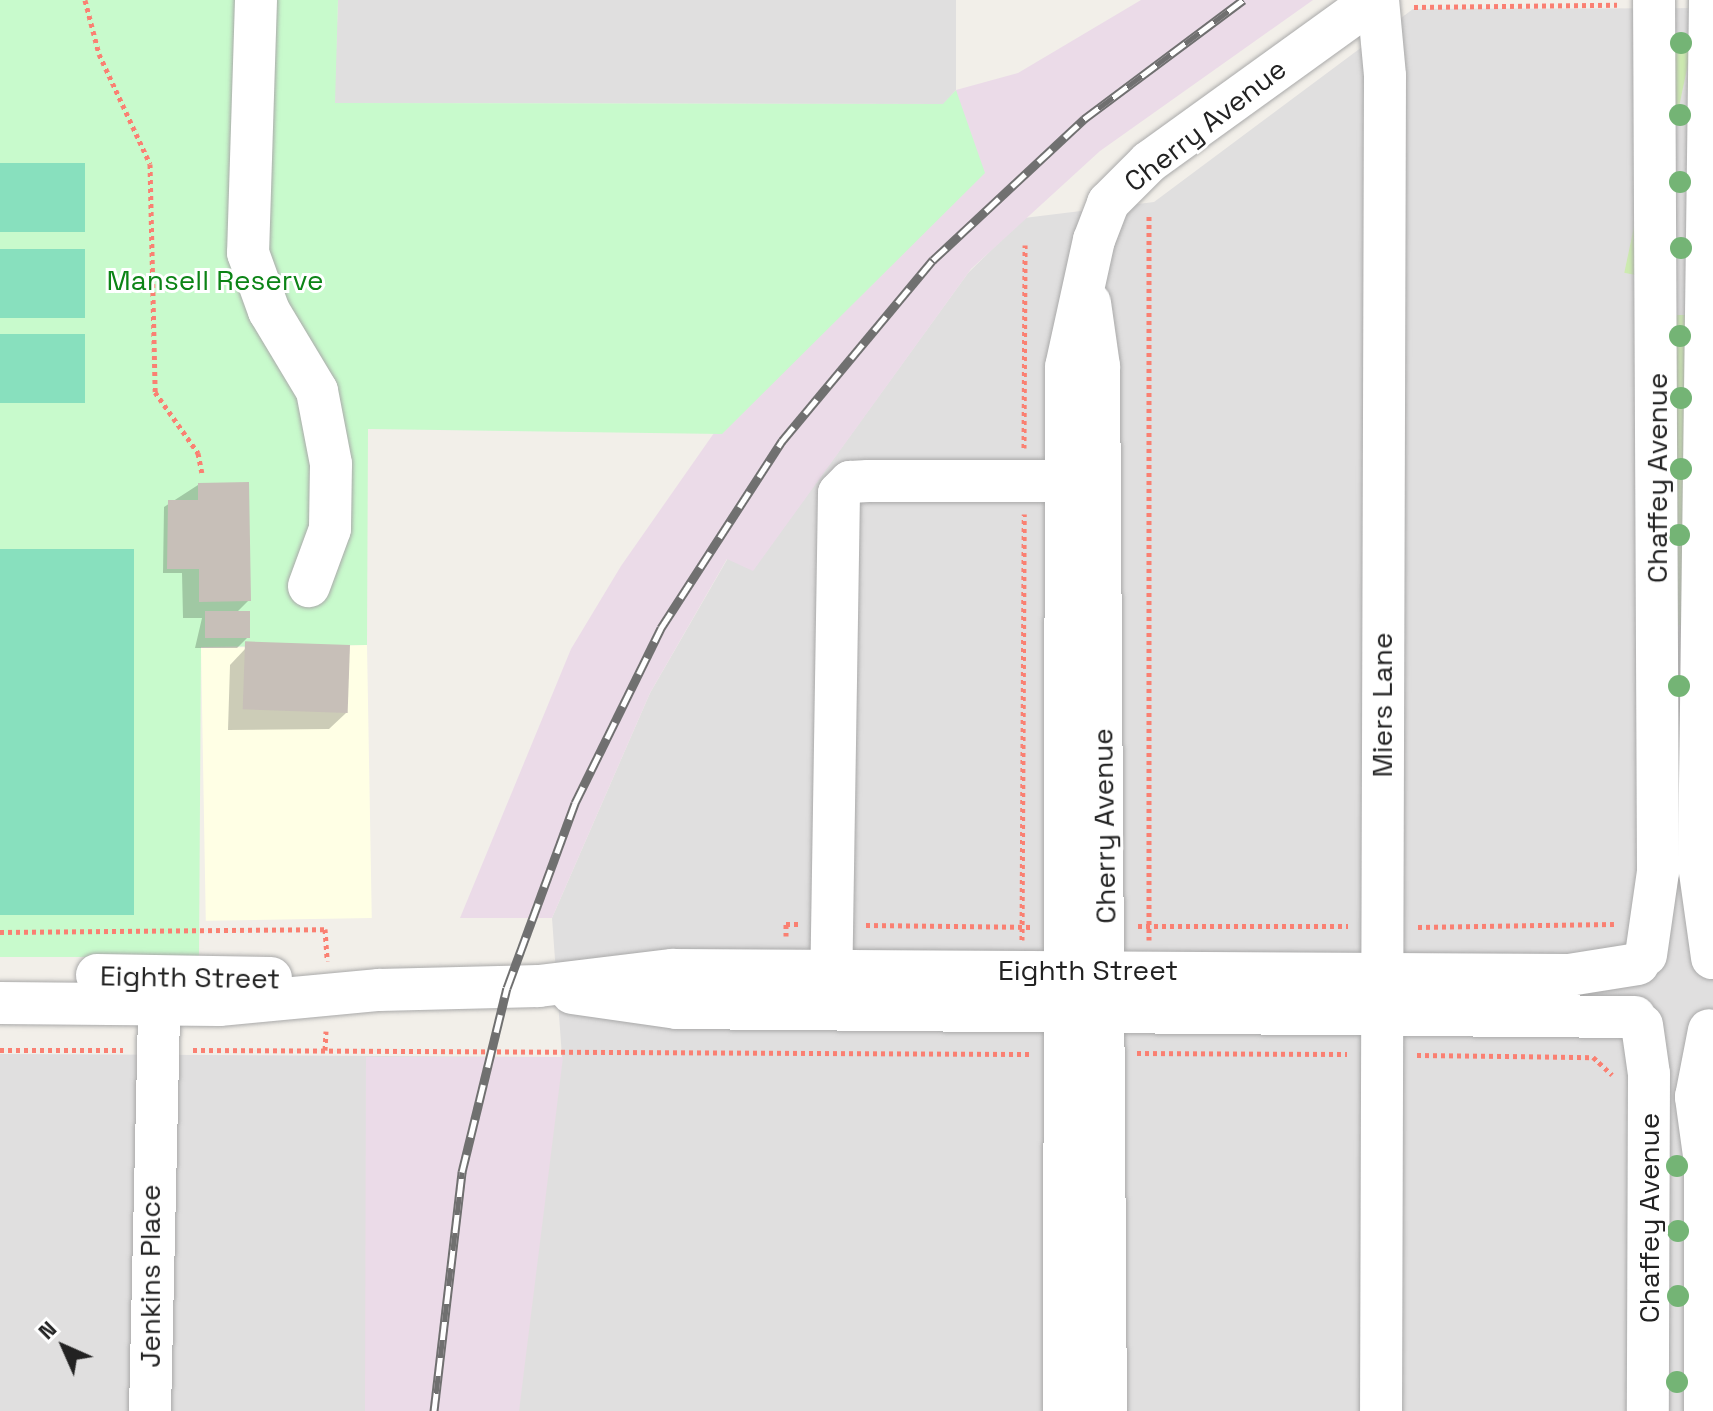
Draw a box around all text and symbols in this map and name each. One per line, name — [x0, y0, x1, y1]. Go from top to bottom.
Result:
street label: Cherry Avenue — [1117, 51, 1293, 199]
park label: Mansell Reserve — [107, 263, 323, 297]
street label: Chaffey Avenue — [1640, 373, 1674, 583]
street label: Miers Lane — [1365, 632, 1399, 778]
street label: Cherry Avenue — [1085, 728, 1123, 924]
street label: Eighth Street — [998, 953, 1178, 987]
street label: Eighth Street — [100, 959, 280, 995]
street label: Chaffey Avenue — [1632, 1113, 1666, 1323]
street label: Jenkins Place — [133, 1184, 167, 1368]
north arrow — [24, 1307, 104, 1387]
text: N — [32, 1315, 62, 1345]

